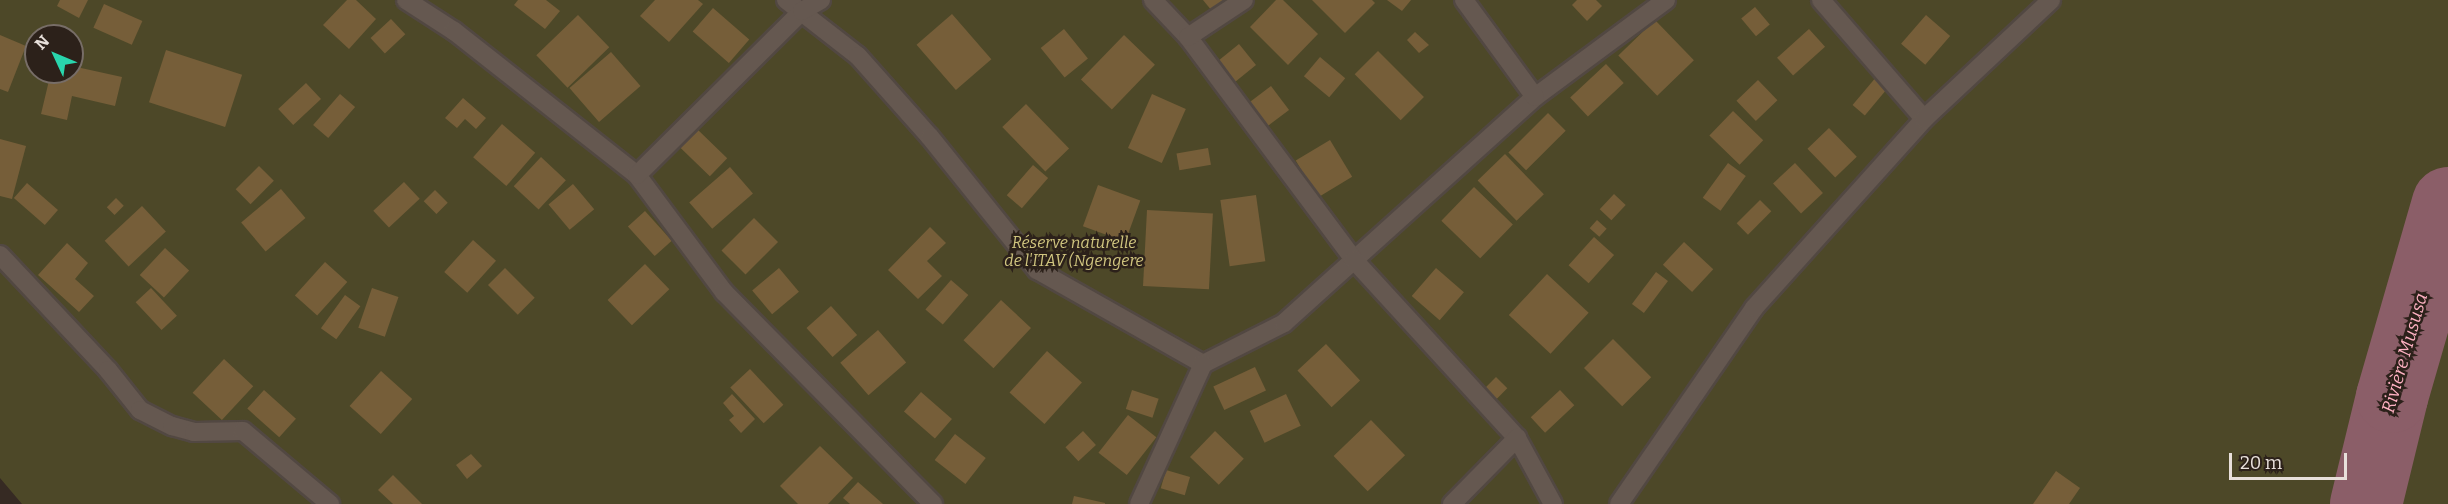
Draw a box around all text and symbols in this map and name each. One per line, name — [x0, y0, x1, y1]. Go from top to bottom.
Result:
north arrow — [24, 24, 84, 84]
text: N — [31, 31, 53, 54]
park label: Réserve naturelle de l'ITAV (Ngengere — [1004, 233, 1144, 271]
water label: Rivière Mususa — [2378, 290, 2432, 416]
scale bar — [2232, 441, 2350, 479]
text: 20 m — [2240, 452, 2282, 474]

